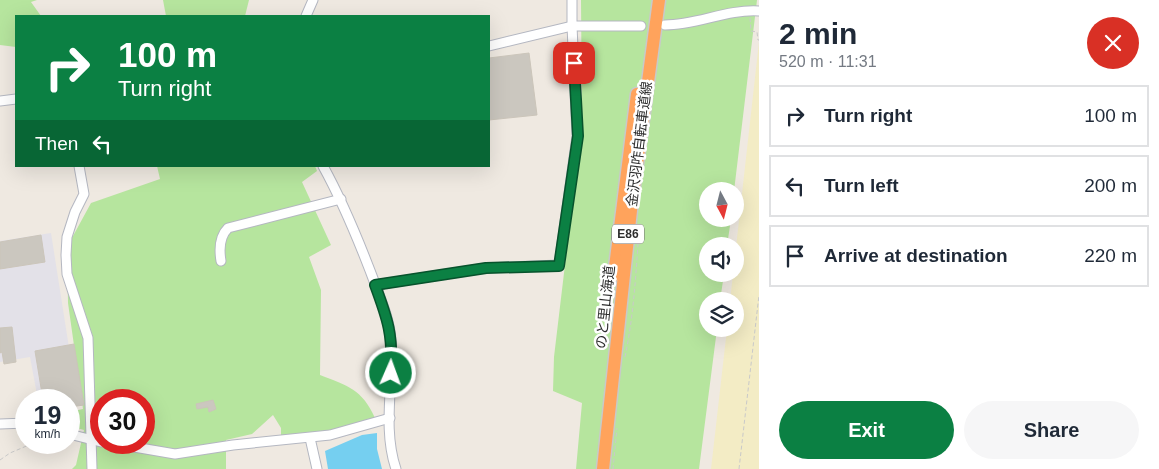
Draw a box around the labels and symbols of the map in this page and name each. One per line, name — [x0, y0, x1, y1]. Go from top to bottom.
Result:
pin — [553, 42, 595, 84]
street label: 金沢羽咋自転車道線 — [623, 80, 655, 208]
north arrow — [699, 182, 744, 228]
road number: E86 — [612, 224, 644, 243]
street label: のと里山海道 — [593, 264, 617, 350]
position arrow — [364, 346, 416, 398]
speed limit sign: 30 — [90, 389, 155, 454]

